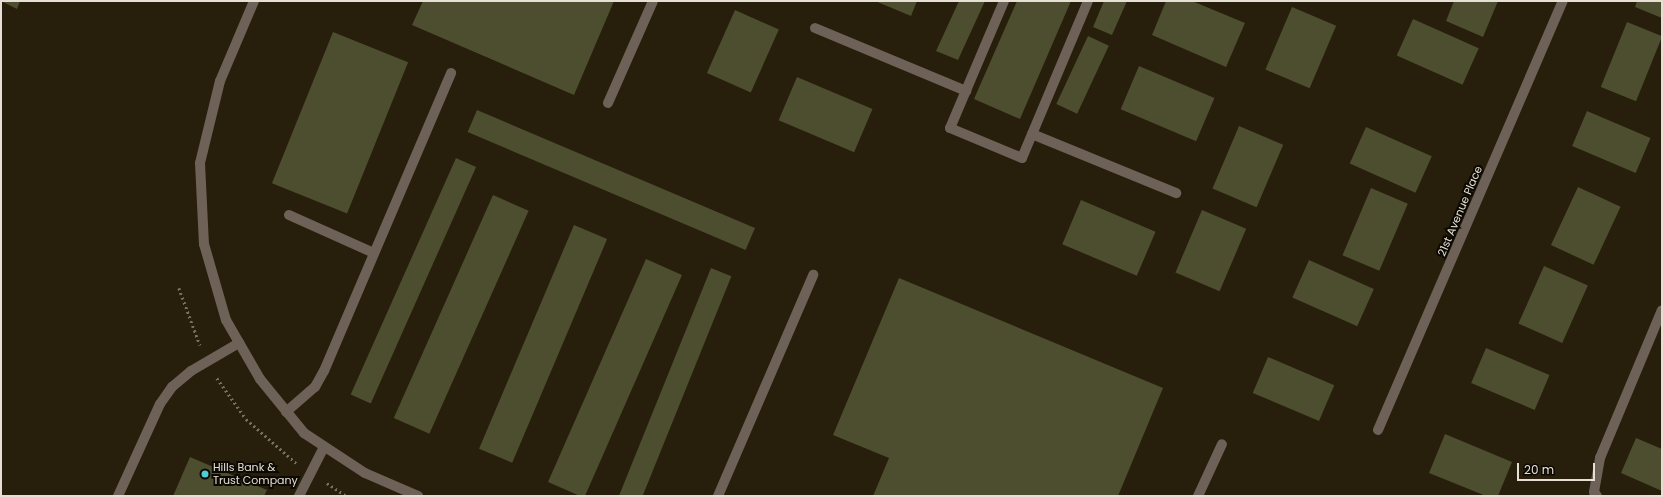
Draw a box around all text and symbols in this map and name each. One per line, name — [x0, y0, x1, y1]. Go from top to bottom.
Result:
street label: 21st Avenue Place — [1435, 164, 1485, 258]
scale bar — [1519, 455, 1597, 481]
place label: Hills Bank & Trust Company — [213, 461, 298, 487]
text: 20 m — [1524, 461, 1554, 478]
marker: Hills Bank & Trust Company — [200, 469, 210, 479]

